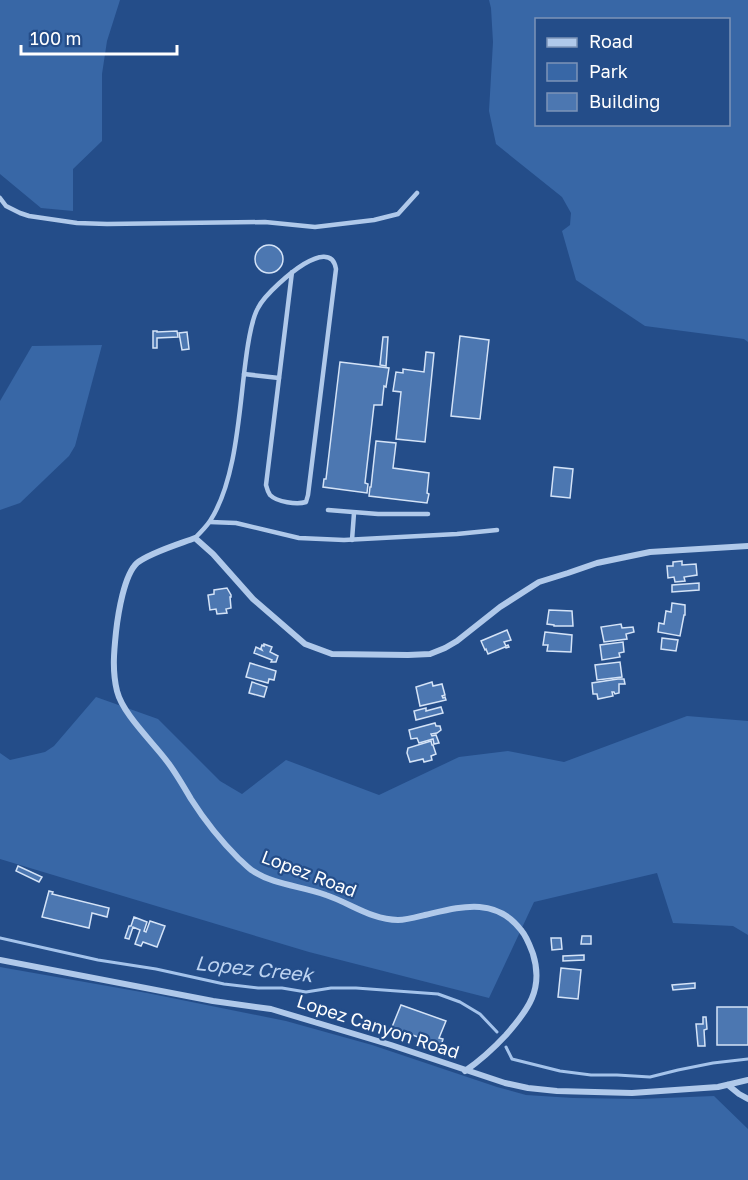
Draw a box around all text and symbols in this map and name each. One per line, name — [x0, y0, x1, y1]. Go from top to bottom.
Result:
scale bar — [21, 18, 177, 56]
legend — [535, 18, 730, 126]
text: 100 m — [30, 27, 81, 49]
text: Road — [589, 30, 633, 52]
text: Park — [589, 60, 628, 82]
text: Building — [589, 90, 660, 112]
street label: Lopez Road — [259, 845, 360, 901]
water label: Lopez Creek — [194, 950, 317, 986]
street label: Lopez Canyon Road — [294, 989, 462, 1063]

